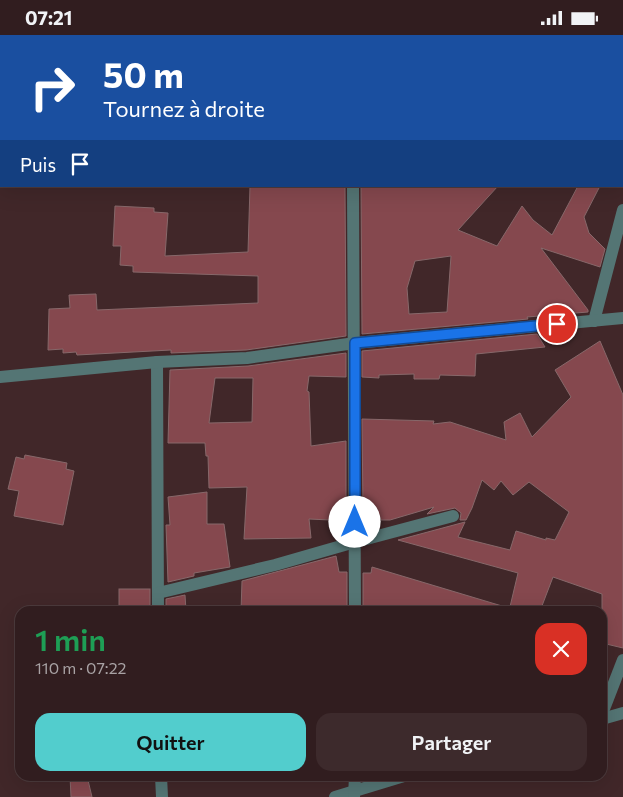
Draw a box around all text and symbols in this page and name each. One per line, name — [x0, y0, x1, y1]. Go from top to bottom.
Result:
text: 07:21 — [25, 6, 72, 29]
text: 50 m — [103, 52, 184, 95]
icon: right — [20, 55, 85, 120]
text: Tournez à droite — [103, 95, 265, 122]
icon: arrive — [66, 150, 94, 178]
text: Puis — [20, 153, 56, 176]
pin — [536, 303, 578, 345]
icon: arrive — [543, 310, 571, 338]
position arrow — [328, 495, 380, 547]
text: 1 min — [35, 620, 106, 657]
button: close — [535, 623, 587, 675]
text: 110 m · 07:22 — [35, 658, 126, 677]
button: Quitter — [35, 713, 306, 771]
button: Partager — [316, 713, 587, 771]

